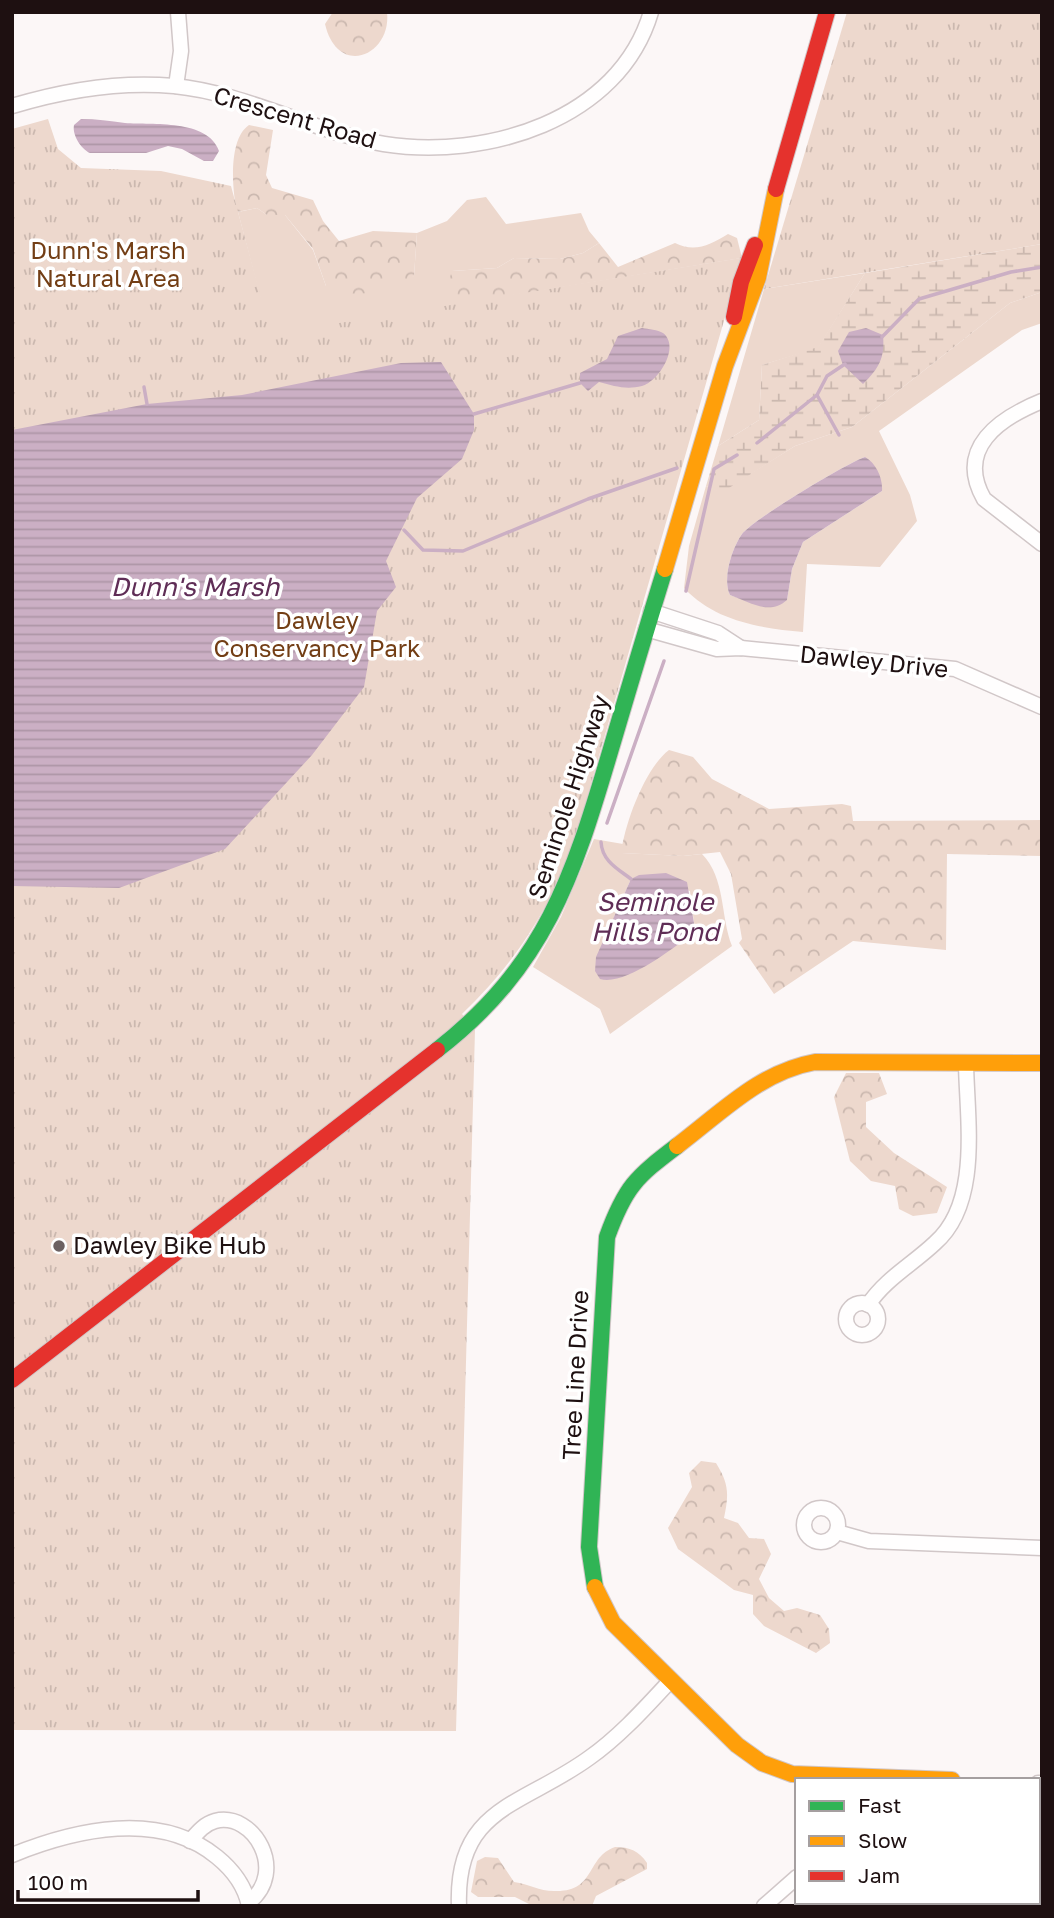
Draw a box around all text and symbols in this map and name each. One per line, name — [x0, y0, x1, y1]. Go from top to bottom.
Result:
street label: Crescent Road — [211, 79, 380, 154]
park label: Dunn's Marsh Natural Area — [30, 235, 186, 292]
water label: Dunn's Marsh — [111, 571, 280, 602]
park label: Dawley Conservancy Park — [213, 605, 421, 662]
street label: Dawley Drive — [798, 638, 950, 683]
street label: Seminole Highway — [521, 691, 614, 902]
water label: Seminole Hills Pond — [591, 886, 722, 947]
place label: Dawley Bike Hub — [73, 1230, 266, 1259]
marker: Dawley Bike Hub — [51, 1238, 67, 1254]
street label: Tree Line Drive — [556, 1289, 593, 1461]
legend — [795, 1778, 1040, 1904]
text: Fast — [858, 1792, 901, 1818]
text: Slow — [858, 1827, 907, 1853]
scale bar — [18, 1858, 198, 1902]
text: Jam — [858, 1862, 900, 1888]
text: 100 m — [28, 1869, 88, 1895]

